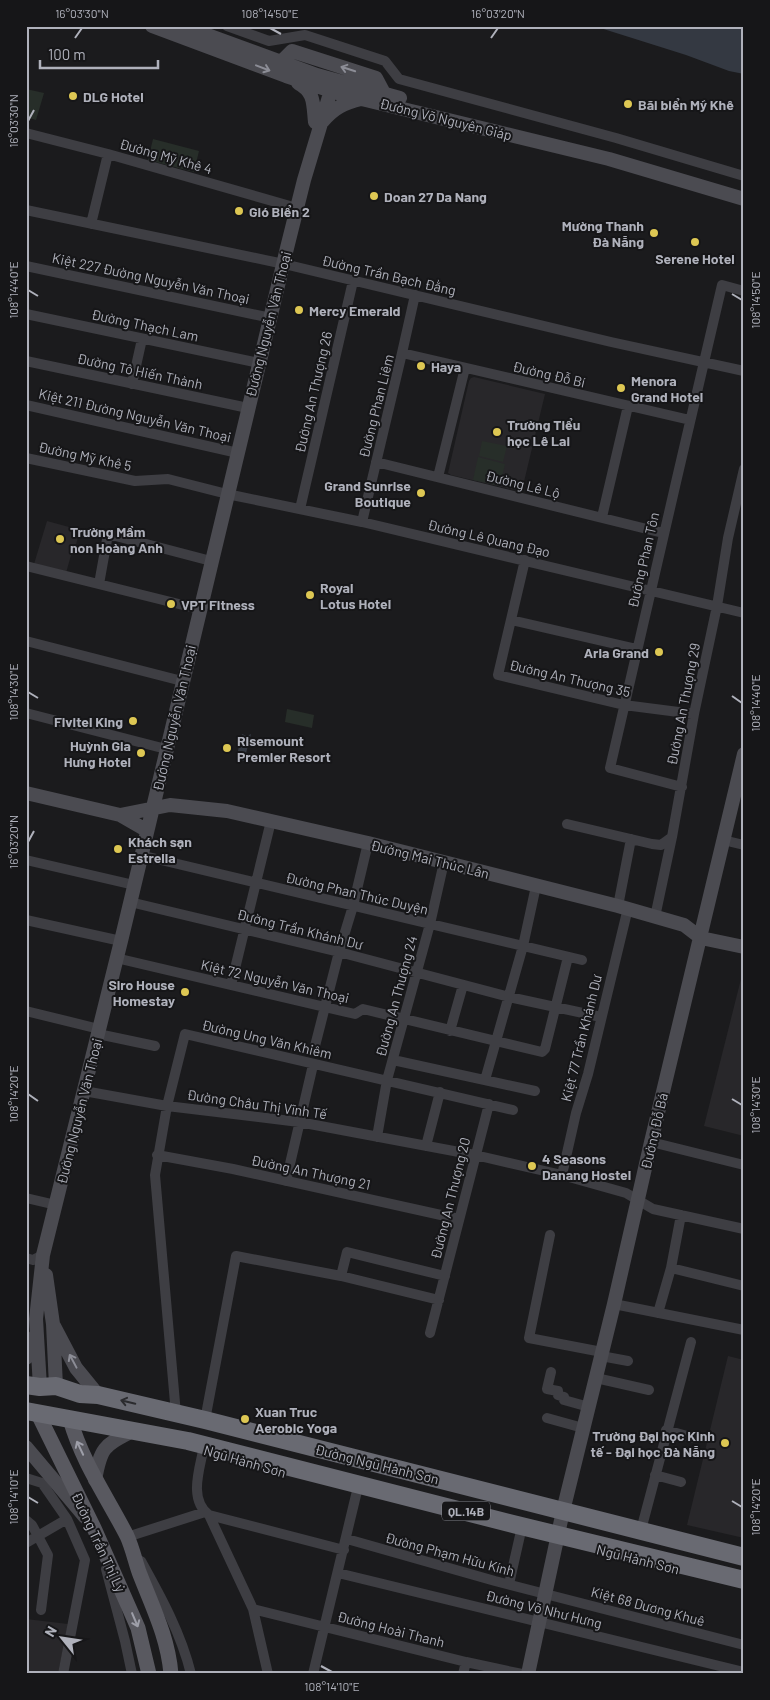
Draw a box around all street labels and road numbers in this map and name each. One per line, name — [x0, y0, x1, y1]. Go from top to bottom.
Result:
street label: Đường Võ Nguyên Giáp — [378, 94, 514, 144]
street label: Đường Mỹ Khê 4 — [118, 135, 214, 177]
street label: Kiệt 227 Đường Nguyễn Văn Thoại — [51, 249, 251, 307]
street label: Đường Nguyễn Văn Thoại — [242, 249, 294, 399]
street label: Đường Trần Bạch Đằng — [320, 251, 458, 299]
street label: Đường Thạch Lam — [90, 305, 200, 345]
street label: Đường An Thượng 26 — [291, 330, 335, 454]
street label: Đường Tô Hiến Thành — [76, 349, 204, 393]
street label: Đường Phan Liêm — [355, 352, 397, 460]
street label: Đường Đỗ Bí — [511, 357, 587, 391]
street label: Kiệt 211 Đường Nguyễn Văn Thoại — [37, 385, 233, 445]
street label: Đường Mỹ Khê 5 — [37, 438, 133, 474]
street label: Đường Lê Lộ — [484, 467, 562, 501]
street label: Đường Phan Tôn — [624, 511, 662, 609]
street label: Đường Lê Quang Đạo — [426, 516, 552, 560]
street label: Đường An Thượng 29 — [663, 641, 703, 767]
street label: Đường Nguyễn Văn Thoại — [149, 643, 199, 793]
street label: Đường An Thượng 35 — [508, 656, 632, 700]
street label: Đường Mai Thúc Lân — [369, 836, 491, 882]
street label: Đường Phan Thúc Duyện — [284, 868, 430, 918]
street label: Đường Trần Khánh Dư — [235, 905, 365, 953]
street label: Đường An Thượng 24 — [372, 934, 420, 1058]
street label: Kiệt 72 Nguyễn Văn Thoại — [199, 956, 351, 1006]
street label: Kiệt 77 Trần Khánh Dư — [557, 972, 605, 1103]
street label: Đường Ung Văn Khiêm — [200, 1016, 334, 1062]
street label: Đường Nguyễn Văn Thoại — [53, 1036, 105, 1186]
street label: Đường Châu Thị Vĩnh Tế — [186, 1086, 329, 1122]
street label: Đường Đỗ Bá — [637, 1091, 671, 1171]
street label: Đường An Thượng 20 — [427, 1135, 473, 1261]
street label: Đường An Thượng 21 — [250, 1151, 372, 1193]
street label: Đường Ngũ Hành Sơn — [313, 1440, 441, 1488]
street label: Ngũ Hành Sơn — [202, 1441, 288, 1481]
street label: Đường Trần Thị Lý — [68, 1489, 130, 1595]
road number: QL.14B — [442, 1502, 490, 1520]
street label: Đường Phạm Hữu Kính — [383, 1529, 517, 1579]
street label: Ngũ Hành Sơn — [595, 1541, 681, 1577]
street label: Kiệt 68 Dương Khuê — [589, 1583, 707, 1629]
street label: Đường Võ Như Hưng — [484, 1586, 604, 1632]
street label: Đường Hoài Thanh — [335, 1607, 447, 1651]

